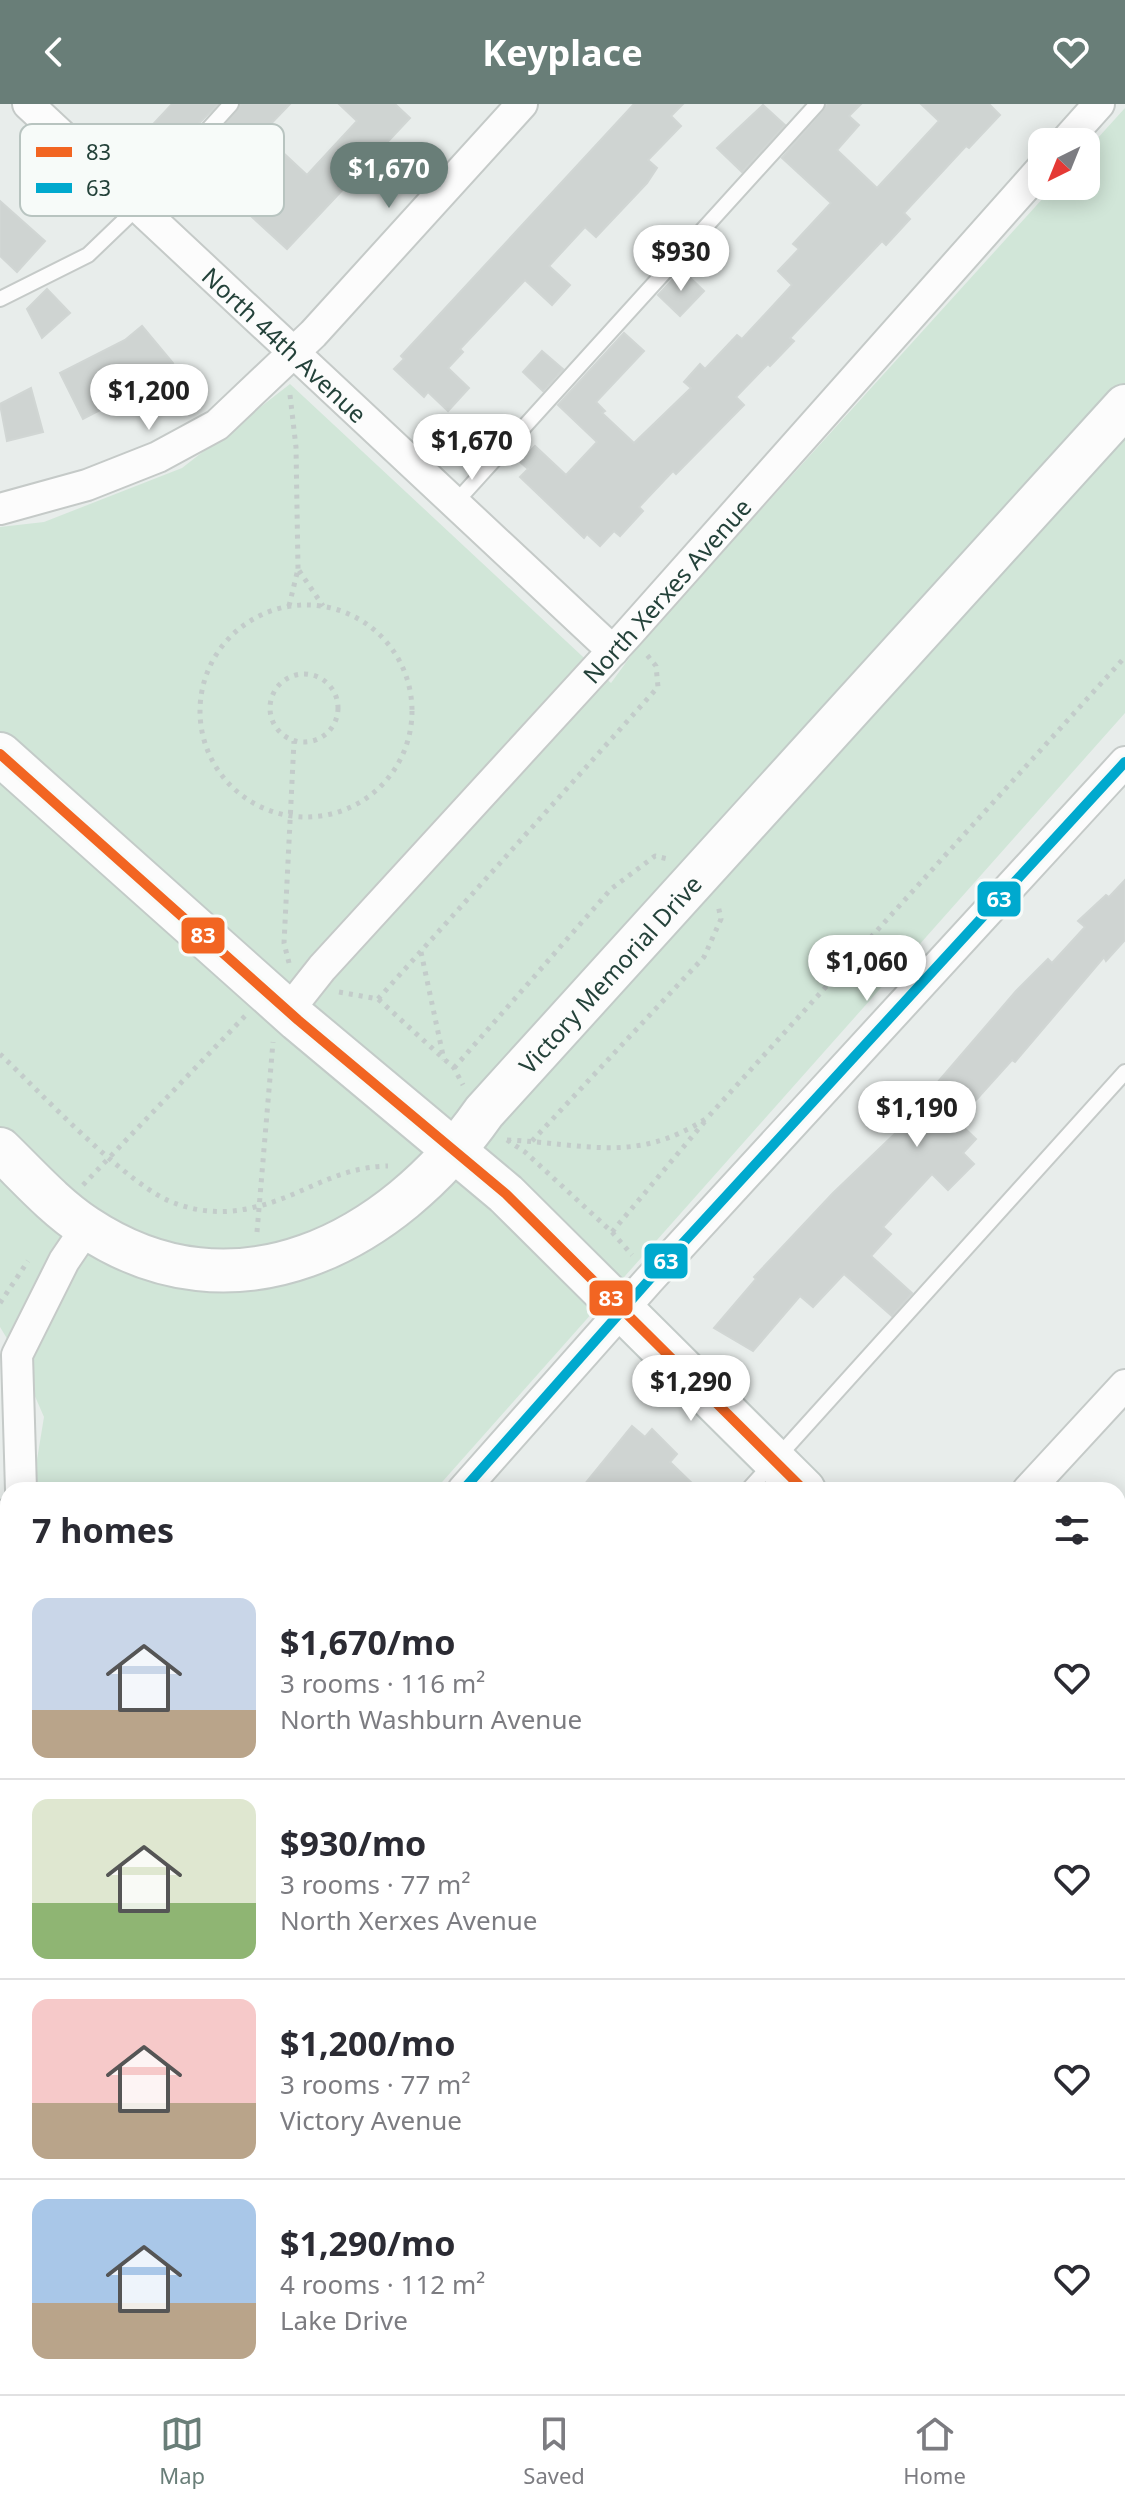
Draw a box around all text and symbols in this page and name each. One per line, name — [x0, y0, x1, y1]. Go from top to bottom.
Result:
text: Keyplace — [482, 28, 643, 77]
icon: back — [32, 30, 76, 74]
icon: heart — [1049, 30, 1093, 74]
legend — [20, 124, 284, 216]
north arrow — [1028, 128, 1100, 200]
map controls — [1028, 128, 1100, 200]
text: 83 — [86, 136, 111, 166]
pin: $1,670 — [324, 142, 454, 210]
text: $1,670 — [348, 150, 430, 186]
text: 63 — [86, 172, 111, 202]
pin: $930 — [634, 225, 728, 293]
text: $930 — [651, 233, 711, 269]
street label: North 44th Avenue — [196, 259, 375, 430]
pin: $1,200 — [84, 364, 214, 432]
text: $1,200 — [108, 372, 190, 408]
pin: $1,670 — [407, 414, 537, 482]
text: $1,670 — [431, 422, 513, 458]
street label: North Xerxes Avenue — [575, 491, 758, 690]
street label: Victory Memorial Drive — [511, 867, 708, 1080]
line badge: 63 — [976, 880, 1022, 918]
text: 63 — [986, 883, 1012, 913]
line badge: 83 — [180, 916, 226, 955]
text: 83 — [190, 919, 216, 949]
pin: $1,060 — [802, 935, 932, 1003]
text: $1,060 — [826, 943, 908, 979]
pin: $1,190 — [852, 1081, 982, 1149]
text: $1,190 — [876, 1089, 958, 1125]
line badge: 63 — [643, 1242, 689, 1280]
text: 63 — [653, 1245, 679, 1275]
line badge: 83 — [588, 1279, 634, 1317]
text: 83 — [598, 1282, 624, 1312]
pin: $1,290 — [626, 1355, 756, 1423]
text: $1,290 — [650, 1363, 732, 1399]
text: 7 homes — [32, 1507, 174, 1553]
icon: filters — [1050, 1508, 1094, 1552]
text: $1,670/mo — [280, 1619, 455, 1665]
icon: home — [96, 1630, 192, 1726]
icon: heart — [1050, 1656, 1094, 1700]
text: 3 rooms · 116 m² — [280, 1665, 485, 1701]
text: North Washburn Avenue — [280, 1701, 582, 1737]
text: $930/mo — [280, 1820, 426, 1866]
icon: home — [96, 1831, 192, 1927]
icon: heart — [1050, 1857, 1094, 1901]
text: 3 rooms · 77 m² — [280, 1866, 470, 1902]
text: North Xerxes Avenue — [280, 1902, 537, 1938]
text: $1,200/mo — [280, 2020, 455, 2066]
icon: home — [96, 2031, 192, 2127]
icon: heart — [1050, 2057, 1094, 2101]
text: 3 rooms · 77 m² — [280, 2066, 470, 2102]
text: Victory Avenue — [280, 2102, 462, 2138]
text: $1,290/mo — [280, 2220, 455, 2266]
icon: home — [96, 2231, 192, 2327]
icon: heart — [1050, 2257, 1094, 2301]
text: 4 rooms · 112 m² — [280, 2266, 485, 2302]
text: Lake Drive — [280, 2302, 408, 2338]
tab: Map — [159, 2412, 205, 2490]
tab: Saved — [523, 2412, 585, 2490]
tab: Home — [903, 2412, 966, 2490]

